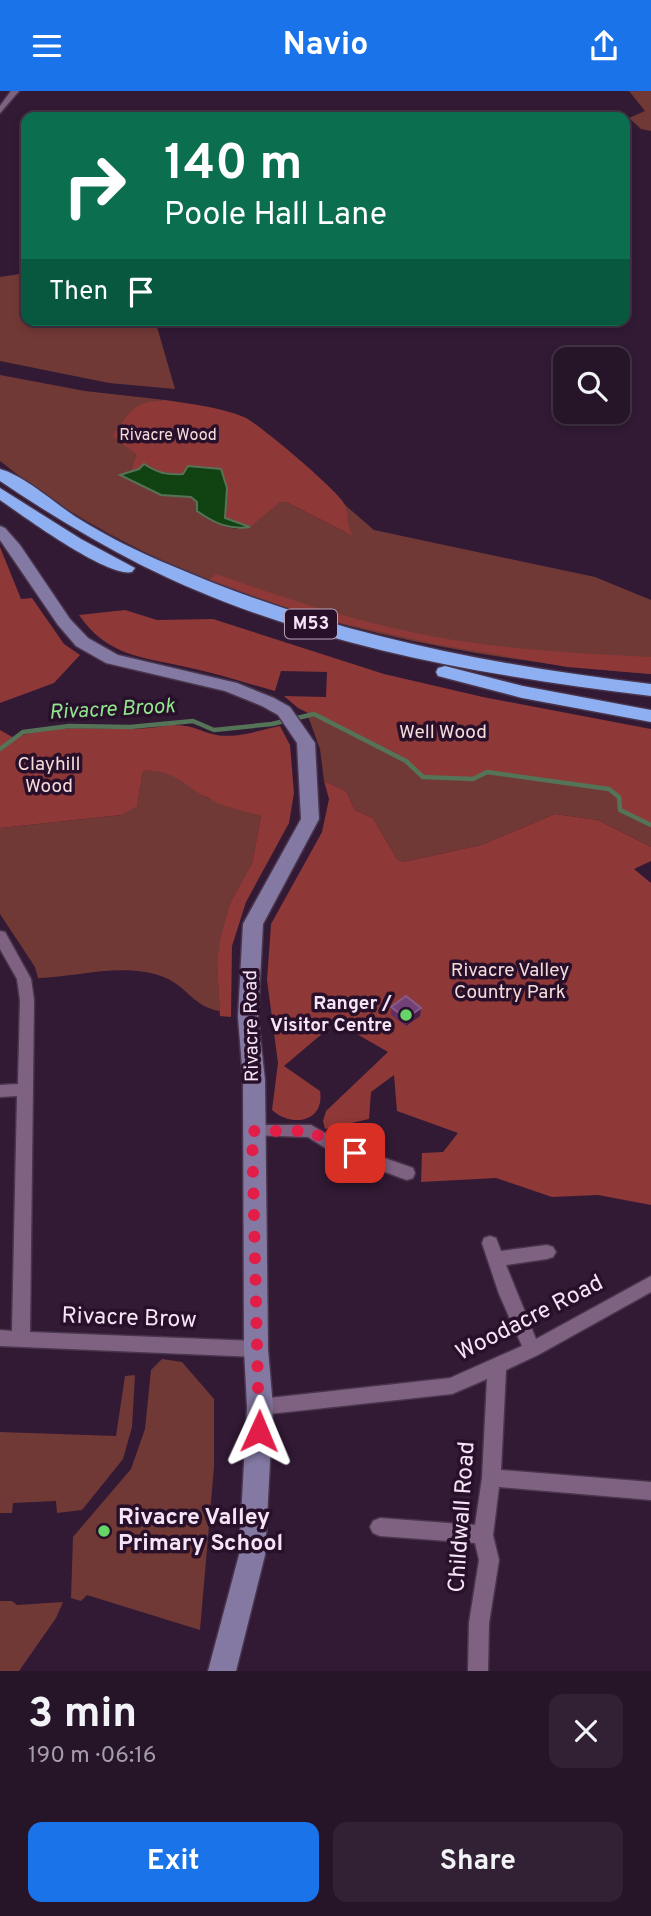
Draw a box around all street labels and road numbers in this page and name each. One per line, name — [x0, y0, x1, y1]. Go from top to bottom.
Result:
road number: M53 — [285, 609, 337, 639]
street label: Rivacre Road — [239, 970, 265, 1082]
street label: Woodacre Road — [451, 1269, 609, 1369]
street label: Rivacre Brow — [61, 1302, 197, 1336]
street label: Childwall Road — [443, 1440, 483, 1594]

